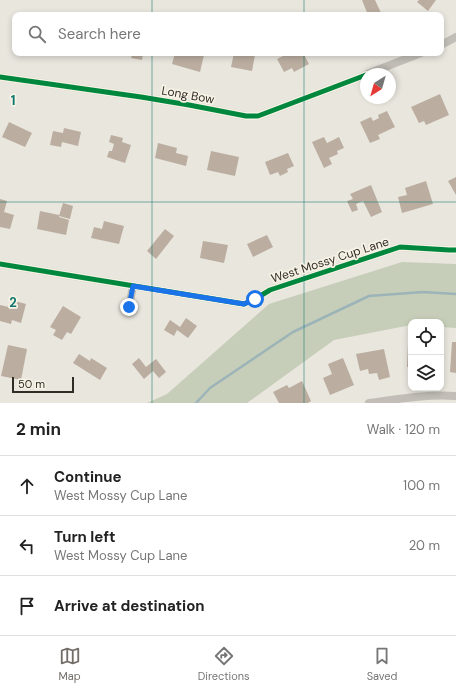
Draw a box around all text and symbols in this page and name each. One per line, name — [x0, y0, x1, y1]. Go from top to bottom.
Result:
search box — [12, 12, 444, 56]
icon: search — [26, 23, 48, 45]
text: Search here — [58, 24, 141, 44]
north arrow — [360, 68, 396, 104]
street label: Long Bow — [160, 82, 216, 108]
text: 1 — [11, 92, 15, 109]
street label: West Mossy Cup Lane — [269, 233, 391, 287]
route start — [246, 290, 264, 308]
text: 2 — [9, 294, 17, 311]
route end — [120, 298, 138, 316]
map controls — [408, 319, 444, 391]
button: locate — [408, 319, 444, 355]
button: layers — [408, 355, 444, 391]
scale bar — [12, 375, 74, 394]
text: 50 m — [18, 377, 45, 391]
text: 2 min — [16, 418, 61, 440]
text: Walk · 120 m — [367, 421, 440, 438]
text: Continue — [54, 467, 122, 487]
icon: ahead — [16, 475, 38, 497]
text: 100 m — [403, 477, 440, 494]
text: West Mossy Cup Lane — [54, 487, 187, 504]
text: Turn left — [54, 527, 115, 547]
icon: left — [16, 535, 38, 557]
text: 20 m — [409, 537, 440, 554]
text: West Mossy Cup Lane — [54, 547, 187, 564]
icon: arrive — [16, 595, 38, 617]
text: Arrive at destination — [54, 596, 205, 616]
tab: Map — [59, 645, 81, 683]
tab: Directions — [198, 645, 250, 683]
tab: Saved — [367, 645, 397, 683]

